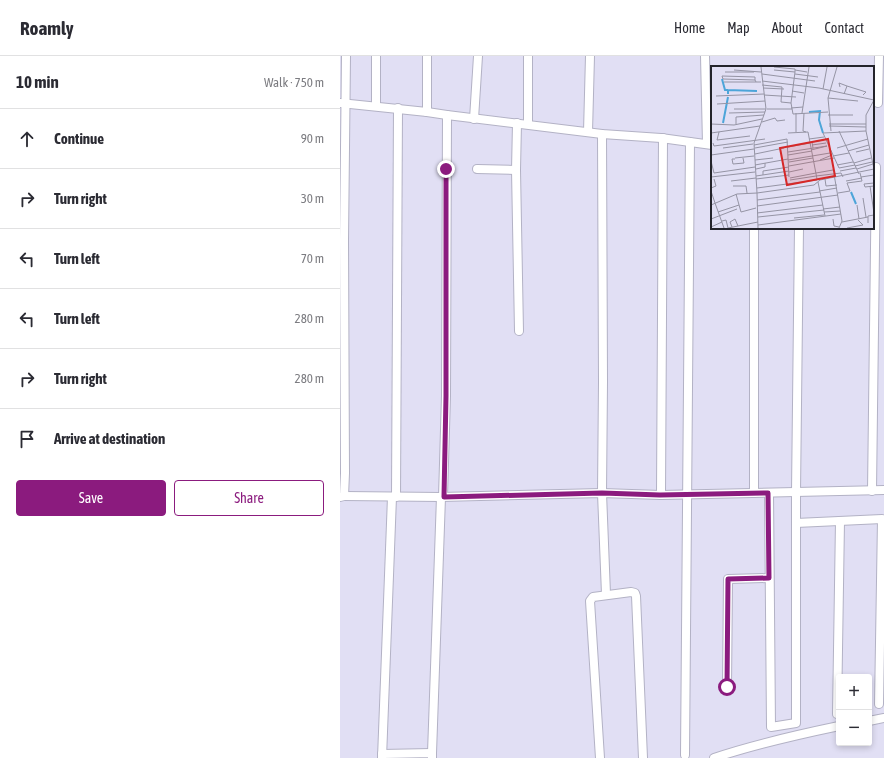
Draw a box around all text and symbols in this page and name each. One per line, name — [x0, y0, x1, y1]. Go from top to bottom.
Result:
text: Roamly — [20, 17, 74, 39]
text: Home — [674, 20, 705, 36]
text: Map — [727, 20, 750, 36]
text: About — [772, 20, 803, 36]
text: Contact — [825, 20, 864, 36]
inset map — [711, 66, 874, 229]
text: 10 min — [16, 72, 59, 92]
text: Walk · 750 m — [264, 75, 324, 90]
icon: ahead — [16, 128, 38, 150]
text: Continue — [54, 130, 104, 147]
text: 90 m — [301, 131, 324, 146]
route end — [437, 160, 455, 178]
icon: right — [16, 188, 38, 210]
text: Turn right — [54, 190, 107, 207]
text: 30 m — [301, 191, 324, 206]
icon: left — [16, 248, 38, 270]
text: Turn left — [54, 250, 100, 267]
text: 70 m — [301, 251, 324, 266]
icon: left — [16, 308, 38, 330]
text: Turn left — [54, 310, 100, 327]
text: 280 m — [295, 311, 324, 326]
icon: right — [16, 368, 38, 390]
text: Turn right — [54, 370, 107, 387]
text: 280 m — [295, 371, 324, 386]
icon: arrive — [16, 428, 38, 450]
text: Arrive at destination — [54, 430, 165, 447]
button: Save — [16, 480, 166, 516]
button: Share — [174, 480, 324, 516]
map controls — [836, 674, 872, 746]
button: + — [836, 674, 872, 710]
route start — [718, 678, 736, 696]
button: − — [836, 710, 872, 746]

